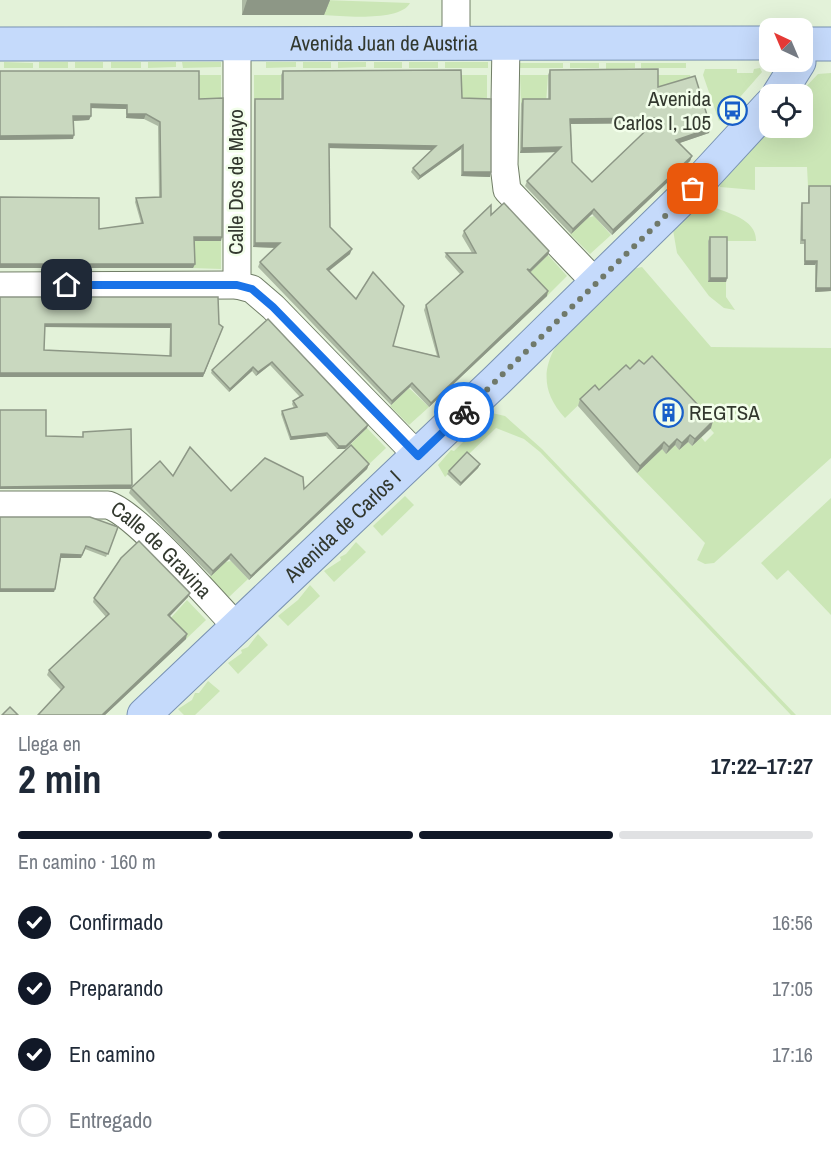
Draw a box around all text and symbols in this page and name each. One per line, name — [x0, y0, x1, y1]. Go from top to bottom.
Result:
north arrow — [759, 18, 813, 72]
map controls — [759, 18, 813, 138]
street label: Avenida Juan de Austria — [289, 28, 478, 58]
place label: Avenida Carlos I, 105 — [613, 84, 711, 137]
button: locate — [759, 84, 813, 138]
bus stop icon: Avenida Carlos I, 105 — [716, 95, 748, 127]
street label: Calle Dos de Mayo — [221, 109, 250, 255]
pin — [667, 163, 718, 214]
icon: bag — [676, 172, 709, 205]
pin — [41, 259, 92, 310]
icon: home — [50, 268, 83, 301]
courier — [434, 382, 494, 442]
icon: bike — [448, 396, 481, 429]
building icon: REGTSA — [652, 397, 684, 429]
place label: REGTSA — [689, 398, 760, 427]
street label: Avenida de Carlos I — [277, 464, 407, 589]
street label: Calle de Gravina — [106, 494, 219, 605]
text: Llega en — [18, 730, 81, 757]
text: 17:22–17:27 — [711, 751, 813, 781]
text: 2 min — [18, 753, 102, 805]
text: En camino · 160 m — [18, 848, 156, 875]
icon: check — [18, 906, 51, 939]
text: Confirmado — [69, 907, 163, 937]
text: 16:56 — [772, 909, 813, 936]
icon: check — [18, 972, 51, 1005]
text: Preparando — [69, 973, 163, 1003]
text: 17:05 — [772, 975, 813, 1002]
icon: check — [18, 1038, 51, 1071]
text: En camino — [69, 1039, 155, 1069]
text: 17:16 — [772, 1041, 813, 1068]
text: Entregado — [69, 1105, 152, 1135]

